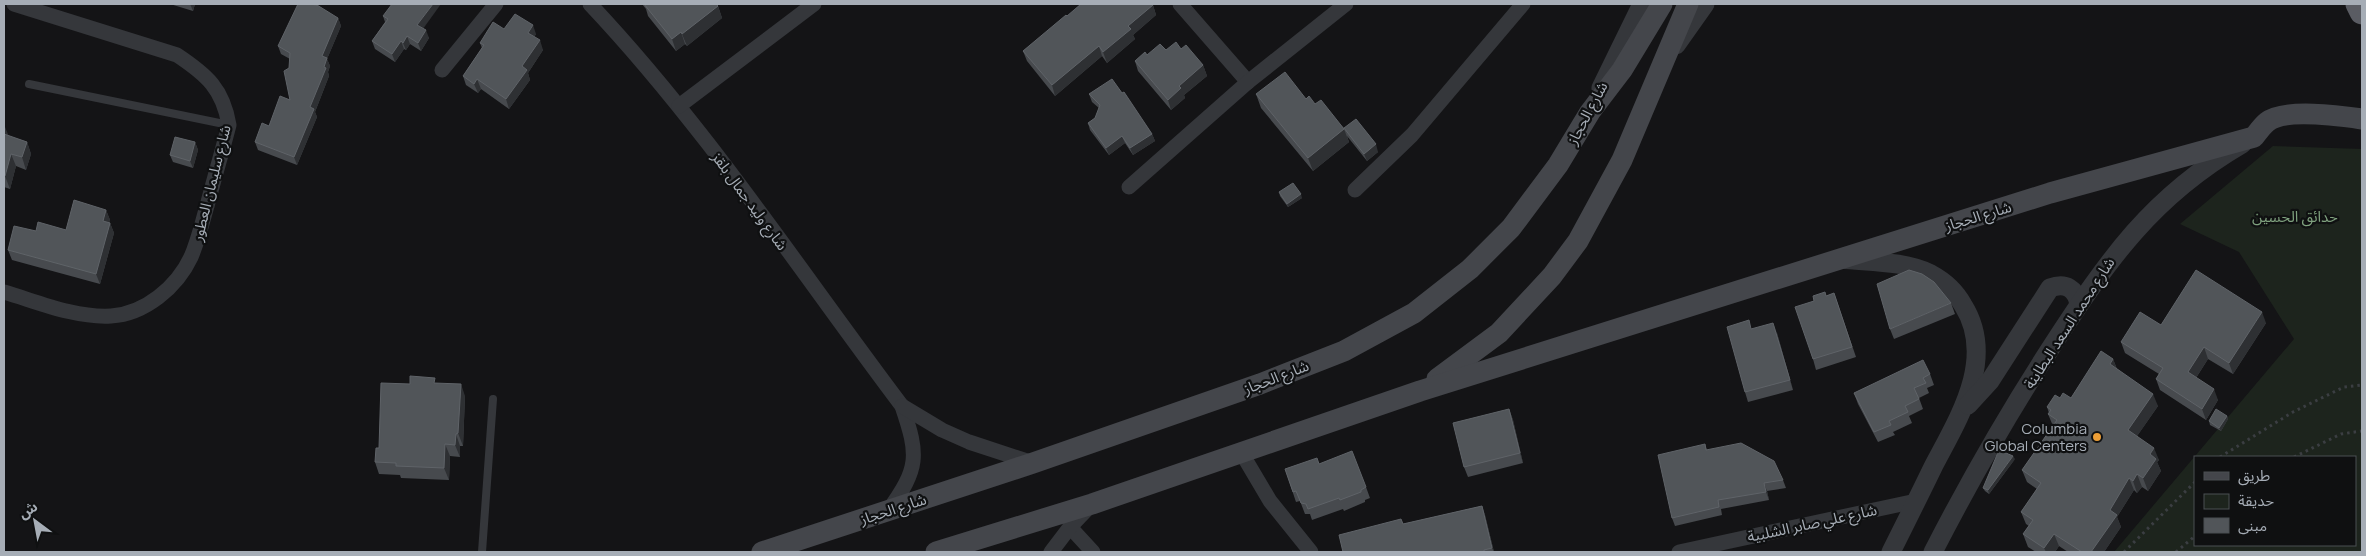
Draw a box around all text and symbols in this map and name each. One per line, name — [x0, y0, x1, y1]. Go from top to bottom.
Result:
street label: شارع الحجاز — [1561, 78, 1614, 150]
street label: شارع سليمان العطور — [186, 123, 238, 245]
street label: شارع وليد جمال بلقز — [705, 147, 793, 256]
street label: شارع الحجاز — [1941, 196, 2015, 238]
park label: حدائق الحسين — [2252, 206, 2338, 227]
street label: شارع محمد السعد البطاينة — [2019, 253, 2121, 394]
street label: شارع الحجاز — [1239, 355, 1313, 401]
place label: Columbia Global Centers — [1985, 418, 2087, 456]
marker: Columbia Global Centers — [2091, 431, 2103, 443]
legend — [2194, 456, 2356, 546]
text: طريق — [2238, 465, 2270, 486]
street label: شارع الحجاز — [856, 488, 930, 532]
text: حديقة — [2238, 490, 2274, 511]
north arrow — [10, 496, 60, 546]
text: ش — [15, 496, 41, 523]
street label: شارع علي صابر الشلبية — [1745, 499, 1879, 549]
text: مبنى — [2238, 515, 2267, 536]

